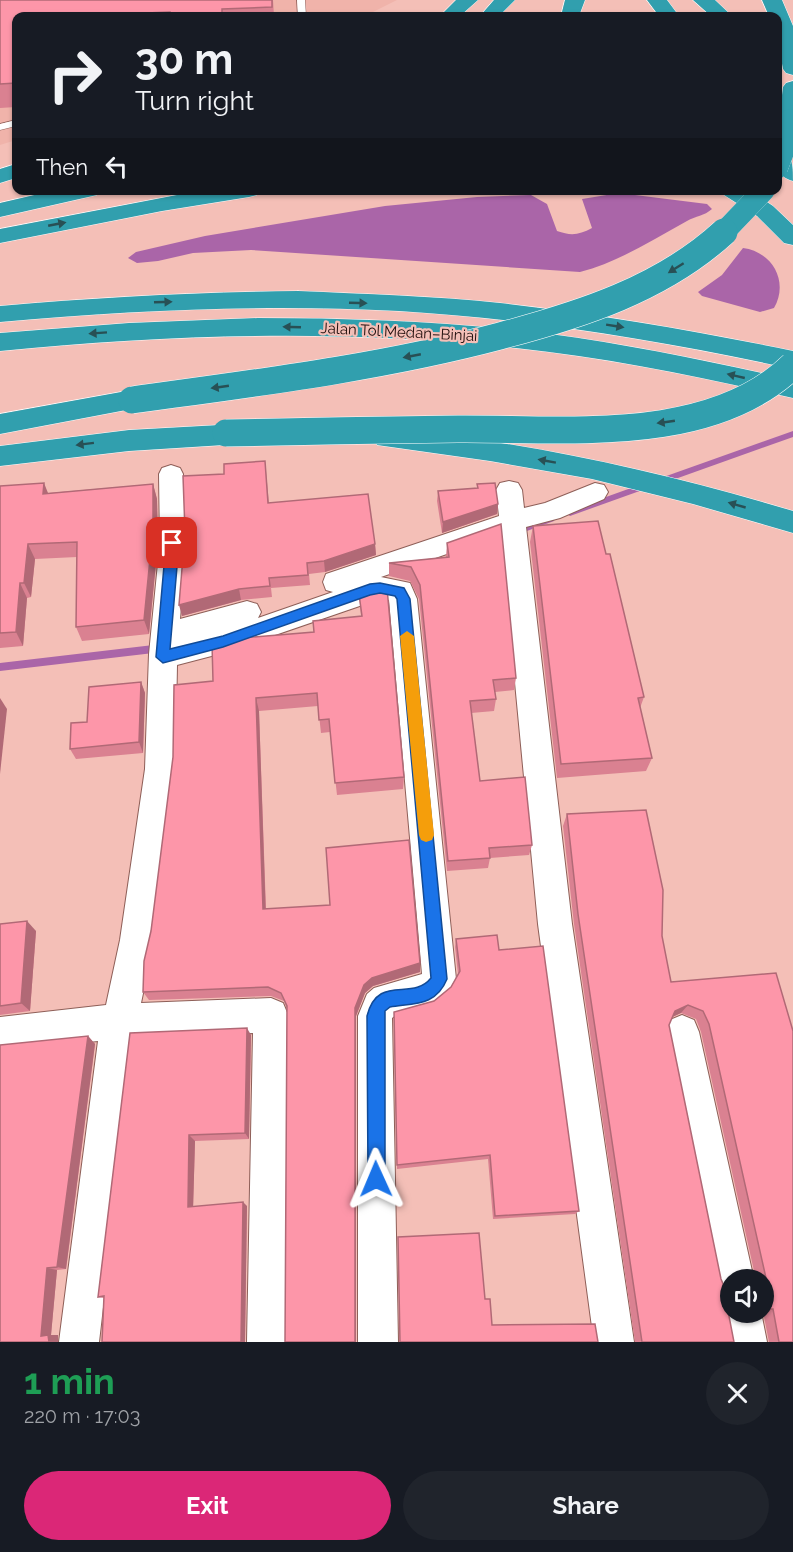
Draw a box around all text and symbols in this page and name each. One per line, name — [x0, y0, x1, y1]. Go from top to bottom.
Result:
text: 30 m — [135, 35, 233, 84]
icon: right — [36, 36, 114, 114]
text: Turn right — [135, 85, 254, 116]
icon: left — [100, 150, 133, 183]
text: Then — [36, 154, 88, 180]
one-way arrow — [48, 219, 67, 228]
one-way arrow — [667, 263, 684, 274]
one-way arrow — [153, 297, 172, 307]
one-way arrow — [348, 298, 367, 307]
street label: Jalan Tol Medan–Binjai — [320, 319, 478, 345]
one-way arrow — [283, 322, 302, 331]
one-way arrow — [605, 322, 624, 331]
one-way arrow — [88, 328, 107, 338]
one-way arrow — [403, 352, 422, 361]
one-way arrow — [726, 371, 745, 380]
one-way arrow — [210, 383, 229, 392]
one-way arrow — [656, 417, 675, 426]
one-way arrow — [75, 440, 94, 449]
one-way arrow — [538, 456, 557, 465]
one-way arrow — [728, 500, 746, 509]
pin — [146, 517, 197, 568]
icon: arrive — [155, 526, 188, 559]
position arrow — [344, 1147, 408, 1211]
map controls — [720, 1269, 774, 1323]
button: sound — [720, 1269, 774, 1323]
text: 1 min — [24, 1360, 115, 1402]
button: close — [706, 1362, 769, 1425]
text: 220 m · 17:03 — [24, 1404, 140, 1428]
button: Exit — [24, 1471, 391, 1540]
button: Share — [403, 1471, 769, 1540]

